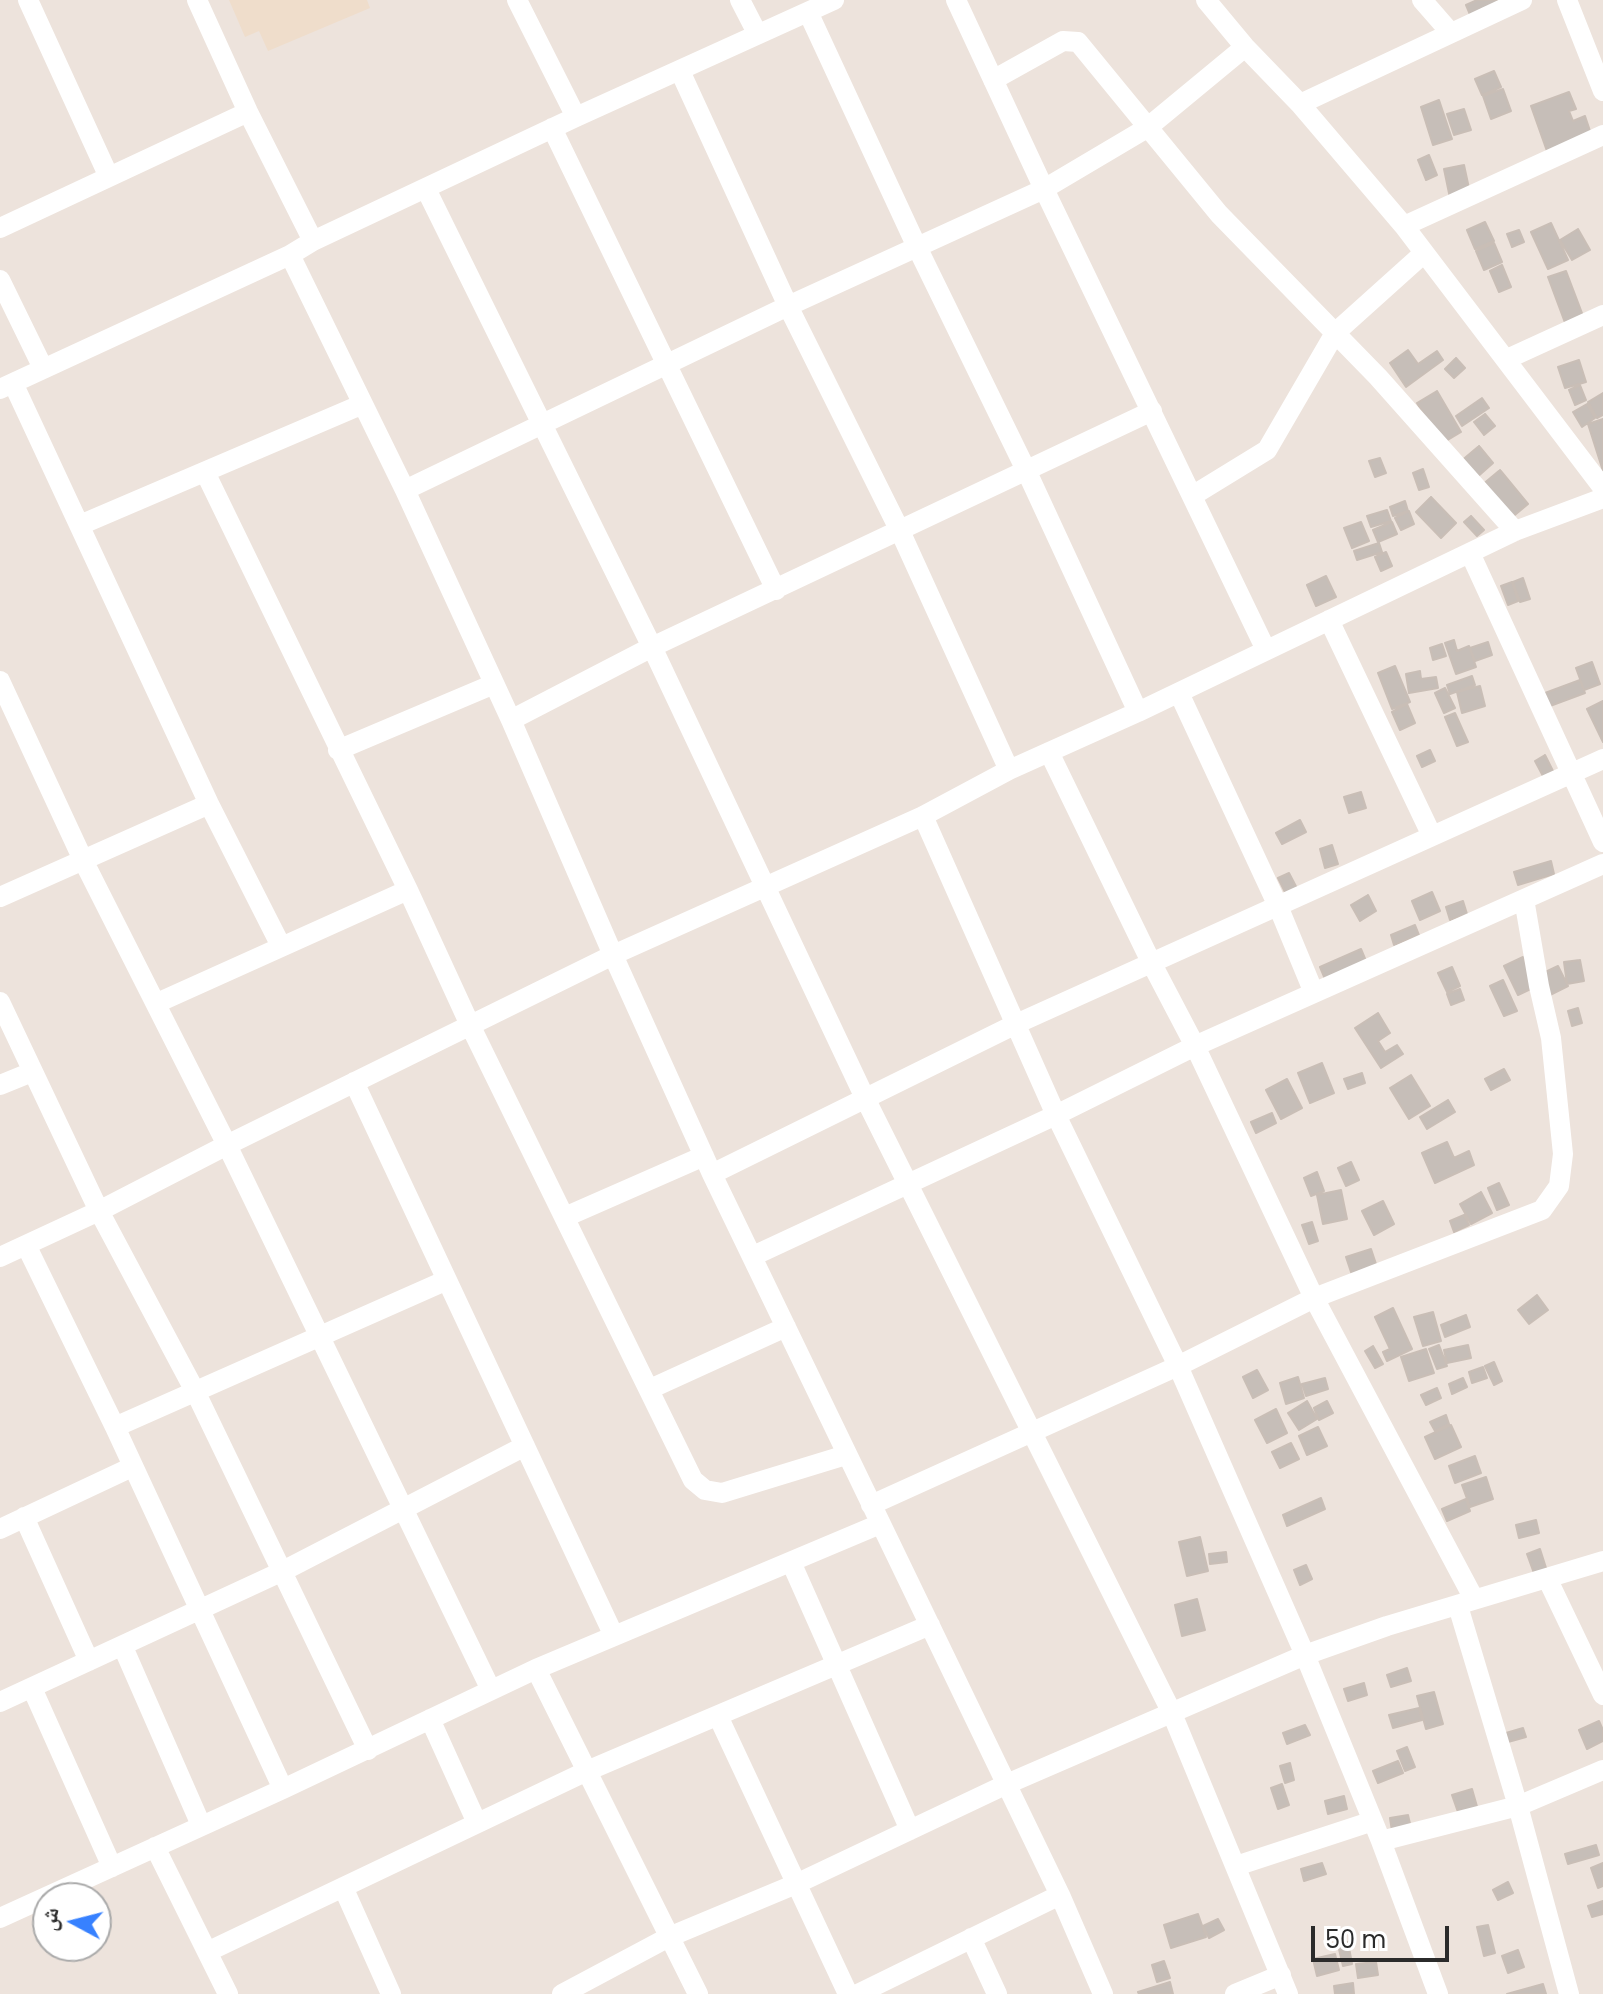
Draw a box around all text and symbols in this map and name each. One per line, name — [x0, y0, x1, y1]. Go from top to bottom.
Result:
north arrow — [32, 1882, 112, 1962]
text: ش — [33, 1906, 66, 1933]
scale bar — [1315, 1910, 1453, 1960]
text: 50 m — [1325, 1923, 1386, 1956]

